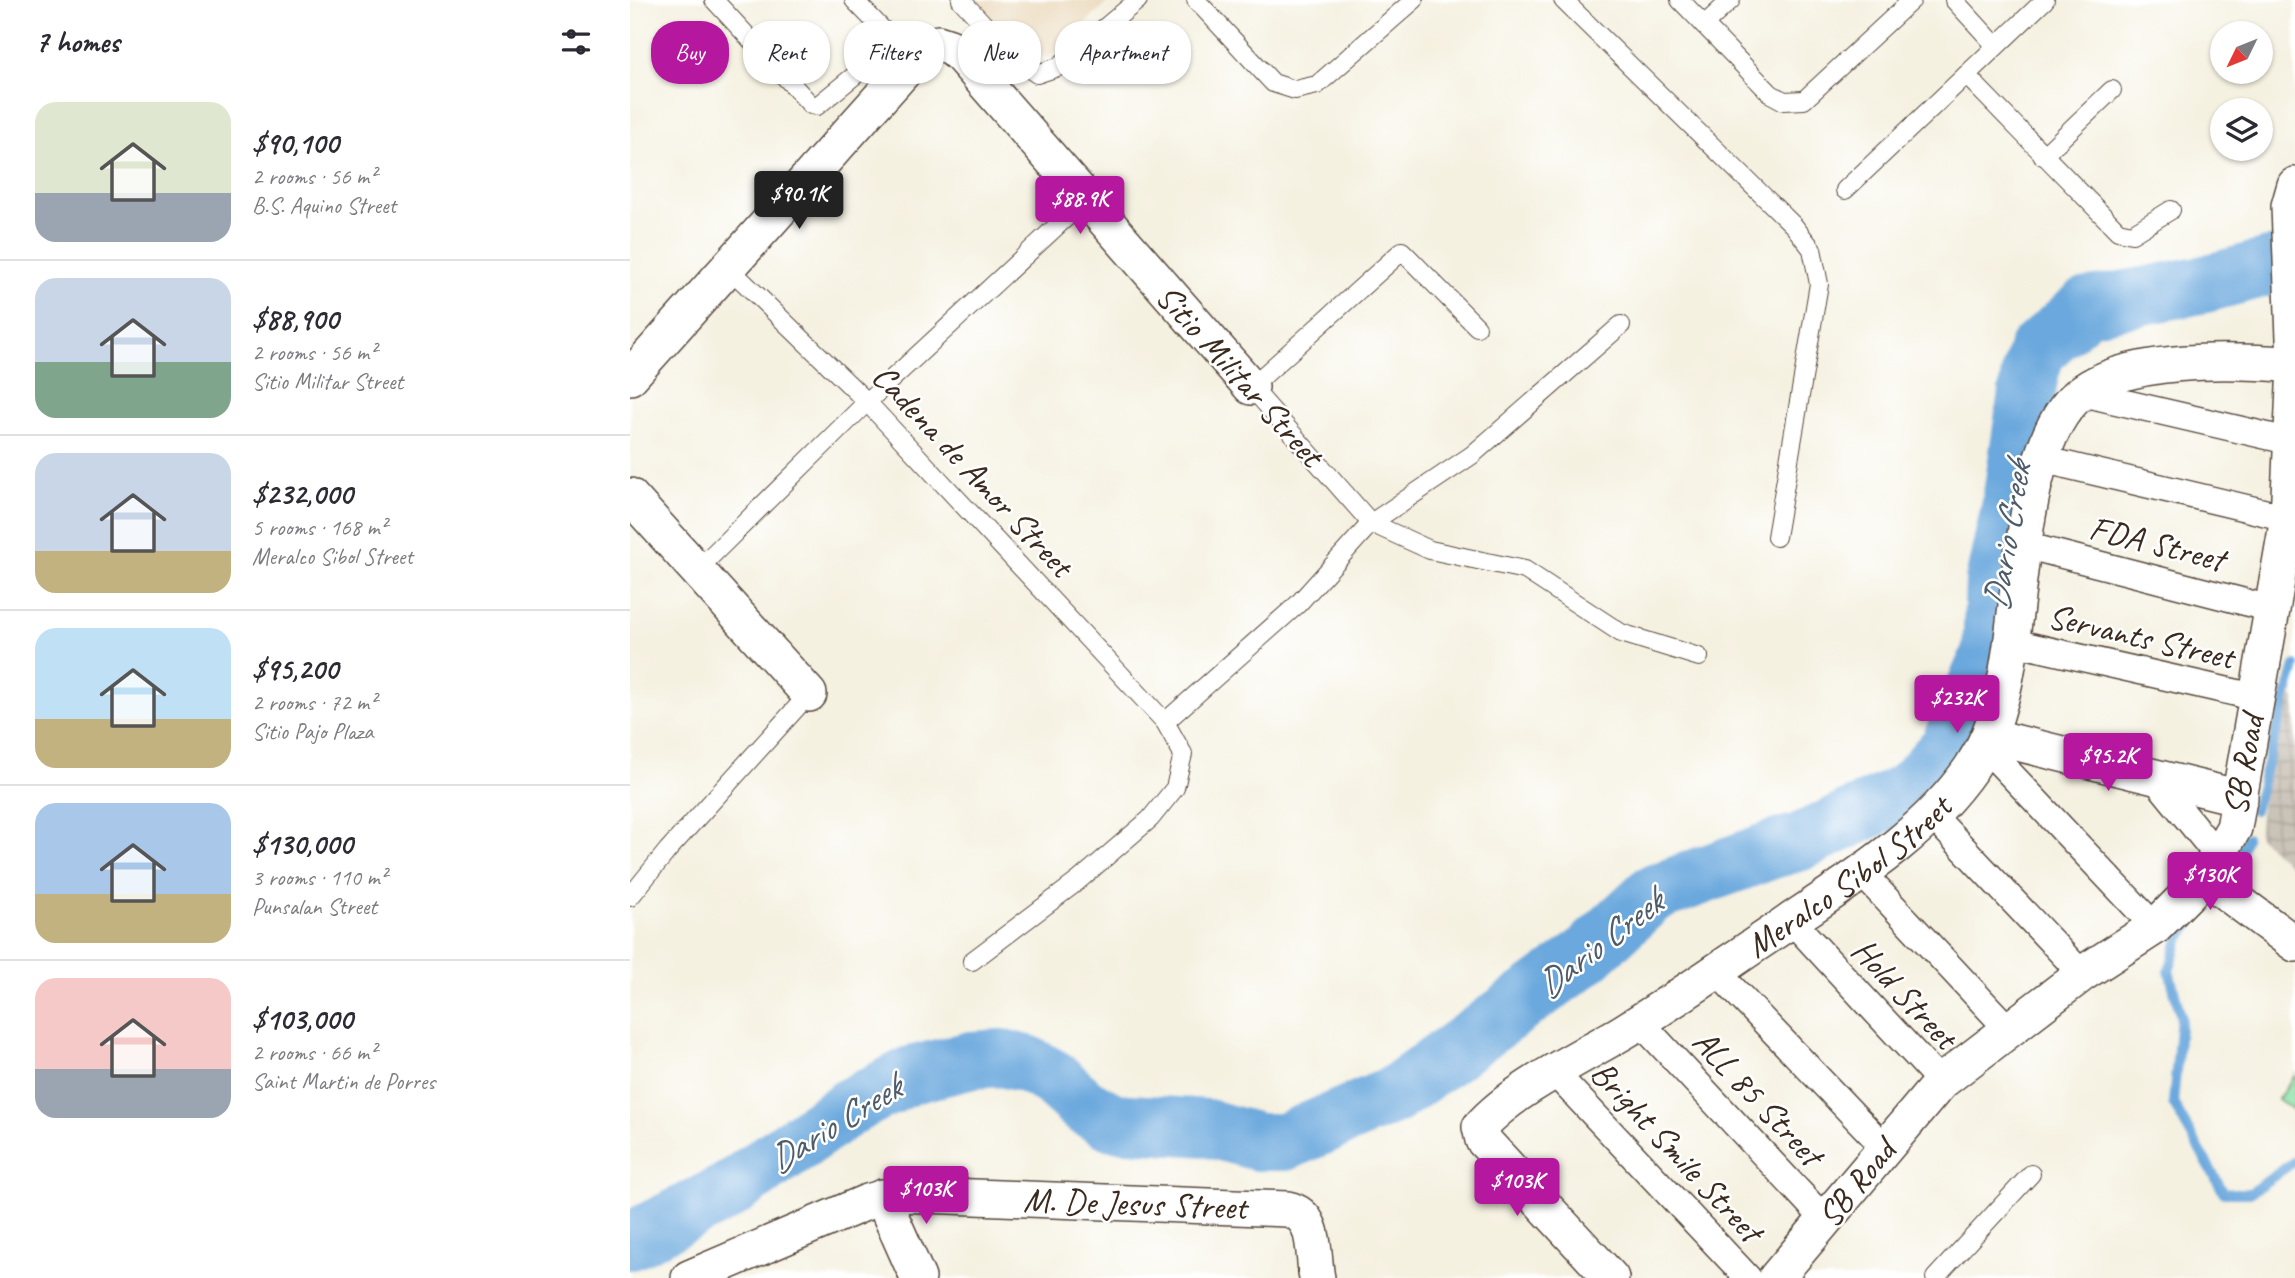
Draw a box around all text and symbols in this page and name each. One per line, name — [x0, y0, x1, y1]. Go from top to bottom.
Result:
chip: Buy — [651, 21, 729, 84]
chip: Rent — [743, 21, 830, 84]
chip: Filters — [844, 21, 944, 84]
chip: New — [958, 21, 1041, 84]
chip: Apartment — [1055, 21, 1191, 84]
north arrow — [2210, 21, 2273, 84]
map controls — [2210, 21, 2273, 161]
text: 7 homes — [35, 23, 120, 61]
icon: filters — [557, 23, 595, 61]
button: layers — [2210, 98, 2273, 161]
text: $90,100 — [252, 124, 339, 162]
icon: home — [91, 130, 175, 214]
text: 2 rooms · 56 m² — [252, 162, 376, 191]
pin: $90.1K — [742, 172, 856, 231]
pin: $88.9K — [1023, 176, 1137, 236]
text: $90.1K — [770, 179, 828, 208]
text: $88.9K — [1051, 184, 1109, 213]
text: B.S. Aquino Street — [252, 191, 396, 220]
street label: Sitio Militar Street — [1146, 275, 1336, 478]
text: $88,900 — [252, 300, 339, 338]
icon: home — [91, 306, 175, 390]
text: 2 rooms · 56 m² — [252, 338, 376, 367]
street label: Cadena de Amor Street — [862, 354, 1085, 589]
text: Sitio Militar Street — [252, 367, 403, 396]
water label: Dario Creek — [1972, 452, 2042, 613]
text: $232,000 — [252, 475, 352, 513]
icon: home — [91, 481, 175, 565]
street label: FDA Street — [2085, 505, 2233, 583]
text: 5 rooms · 168 m² — [252, 513, 387, 542]
text: Meralco Sibol Street — [252, 542, 413, 571]
street label: Servants Street — [2044, 593, 2241, 680]
text: $95,200 — [252, 650, 338, 688]
icon: home — [91, 656, 175, 740]
pin: $232K — [1908, 676, 2006, 735]
text: $232K — [1930, 683, 1984, 712]
text: 2 rooms · 72 m² — [252, 688, 376, 717]
street label: SB Road — [2213, 706, 2275, 819]
text: Sitio Pajo Plaza — [252, 717, 373, 746]
pin: $95.2K — [2051, 734, 2165, 793]
text: $95.2K — [2080, 741, 2137, 770]
street label: Meralco Sibol Street — [1737, 784, 1964, 968]
text: $130,000 — [252, 825, 352, 863]
icon: home — [91, 831, 175, 915]
pin: $130K — [2161, 852, 2259, 912]
text: $130K — [2183, 860, 2237, 889]
text: 3 rooms · 110 m² — [252, 863, 387, 892]
water label: Dario Creek — [1526, 875, 1678, 1008]
text: Punsalan Street — [252, 892, 377, 921]
street label: Hold Street — [1842, 928, 1970, 1061]
text: $103,000 — [252, 1000, 352, 1038]
icon: home — [91, 1006, 175, 1090]
street label: ALL 85 Street — [1683, 1019, 1835, 1178]
text: 2 rooms · 66 m² — [252, 1038, 376, 1067]
street label: Bright Smile Street — [1581, 1051, 1775, 1255]
water label: Dario Creek — [759, 1060, 916, 1183]
text: Saint Martin de Porres — [252, 1067, 435, 1096]
street label: SB Road — [1807, 1126, 1909, 1237]
pin: $103K — [1468, 1158, 1566, 1218]
pin: $103K — [877, 1166, 975, 1226]
text: $103K — [1490, 1166, 1544, 1195]
text: $103K — [899, 1174, 953, 1203]
street label: M. De Jesus Street — [1023, 1177, 1251, 1230]

